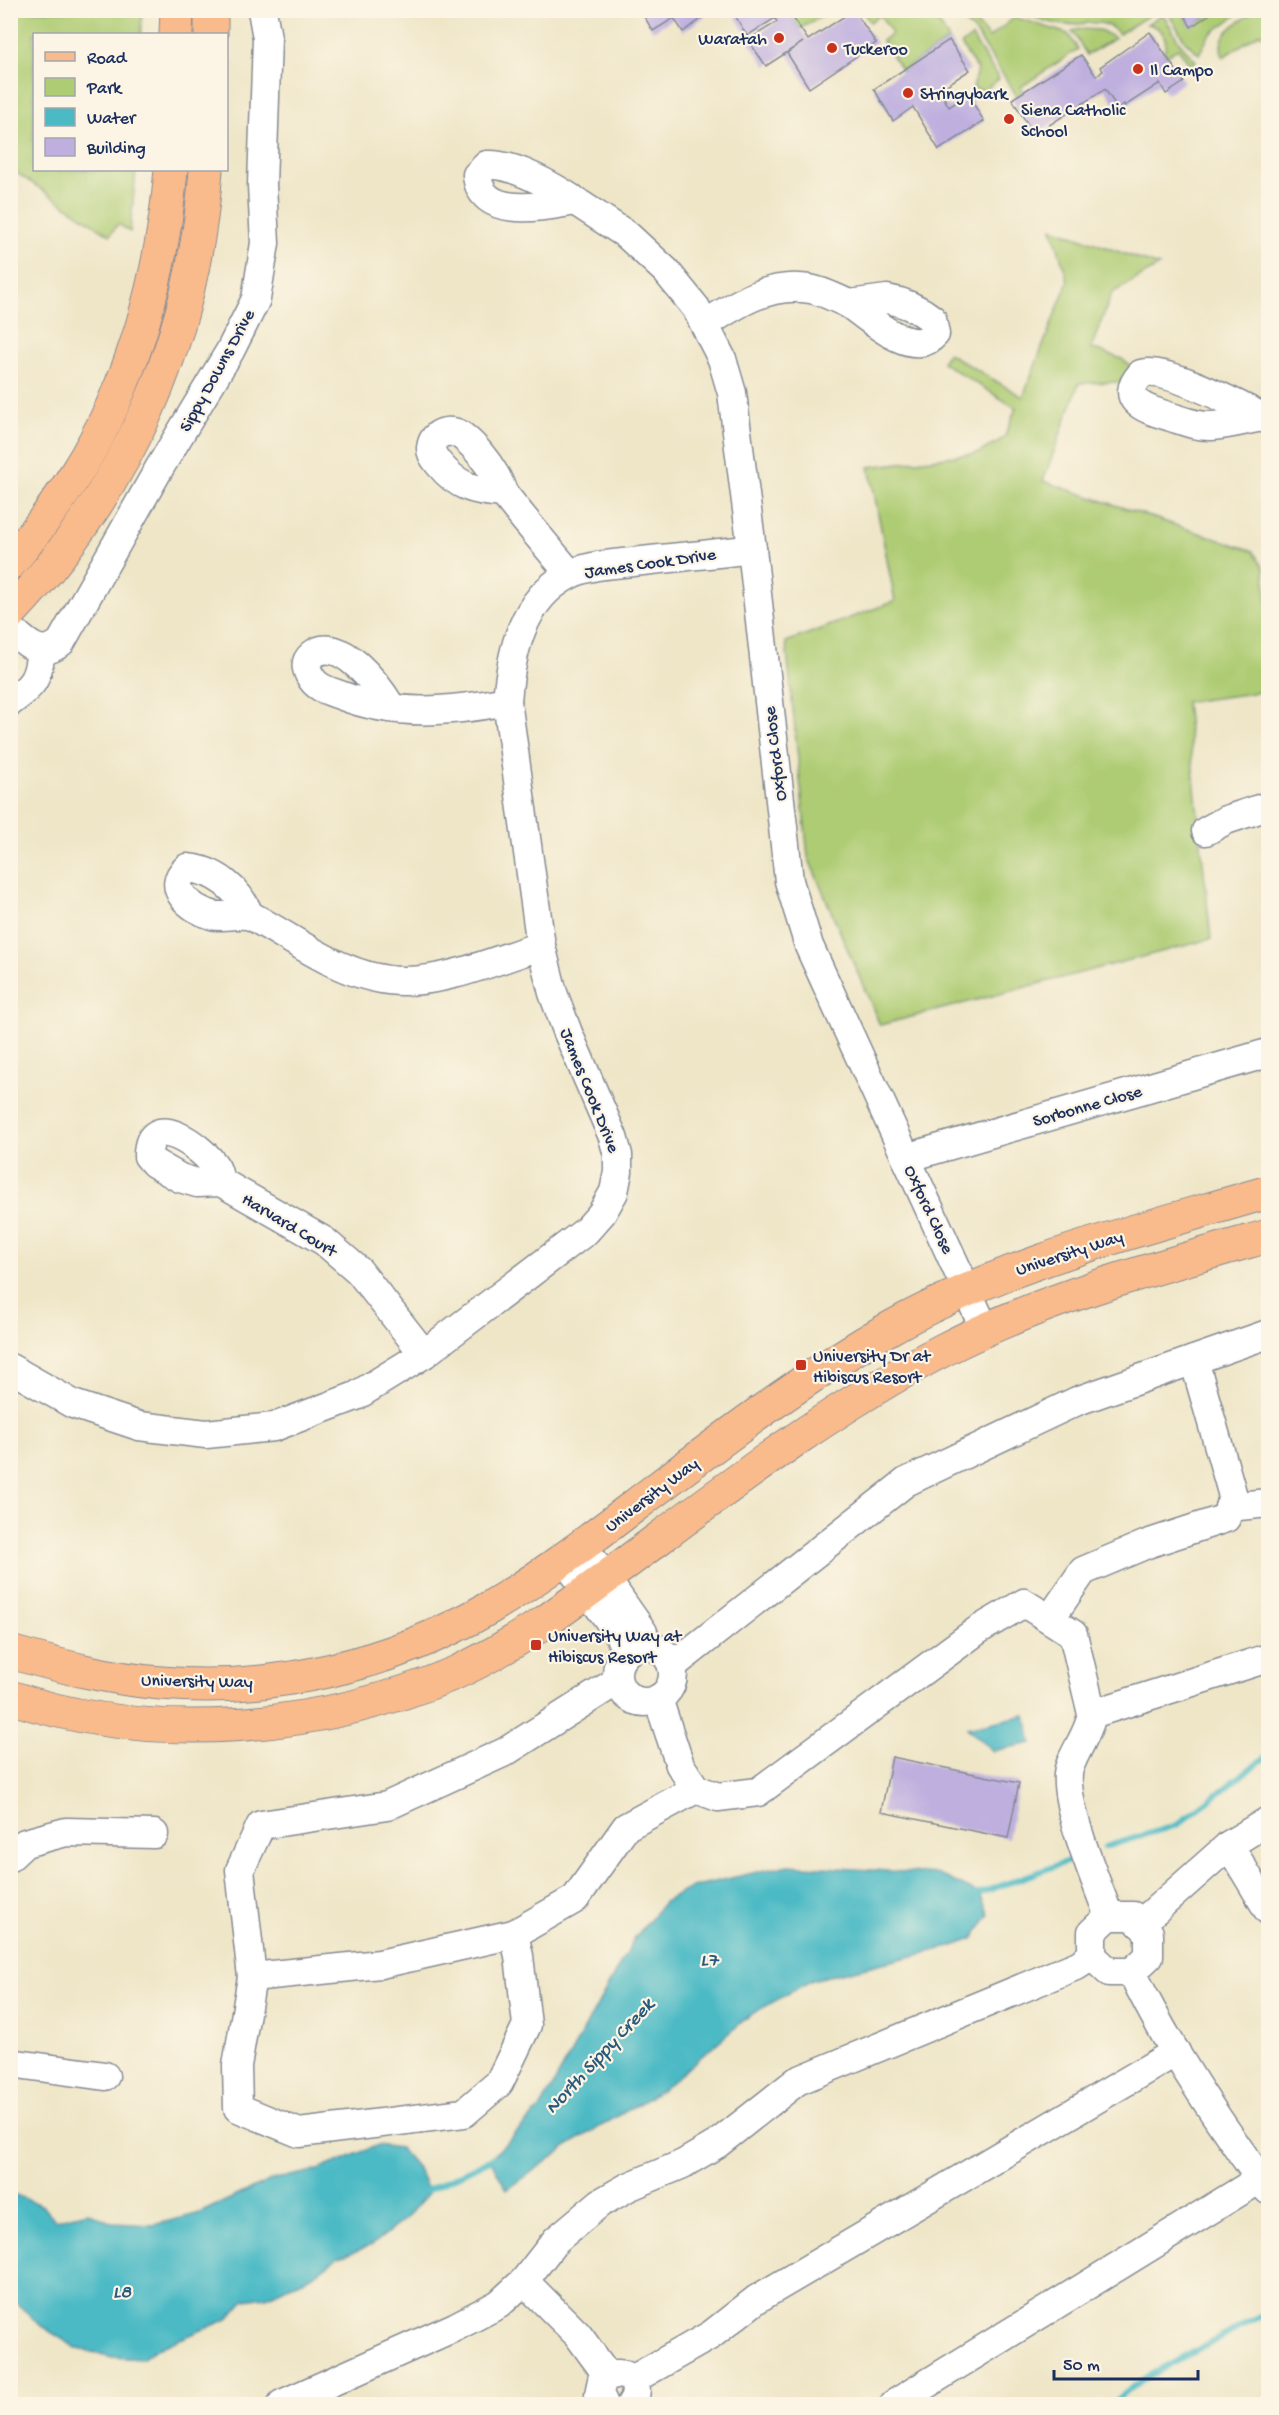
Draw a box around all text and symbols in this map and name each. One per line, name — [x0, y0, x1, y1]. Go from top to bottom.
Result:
place label: Waratah — [698, 30, 767, 51]
marker: Waratah — [772, 31, 786, 45]
legend — [33, 33, 228, 171]
place label: Tuckeroo — [843, 40, 908, 61]
marker: Tuckeroo — [825, 41, 839, 55]
text: Road — [87, 49, 128, 70]
place label: Il Campo — [1150, 61, 1213, 82]
marker: Il Campo — [1131, 62, 1145, 76]
text: Park — [86, 79, 123, 100]
place label: Stringybark — [920, 85, 1009, 106]
marker: Stringybark — [901, 86, 915, 100]
place label: Siena Catholic School — [1021, 101, 1126, 143]
text: Water — [87, 109, 137, 130]
marker: Siena Catholic School — [1002, 112, 1016, 126]
text: Building — [86, 139, 146, 160]
street label: Sippy Downs Drive — [176, 306, 261, 436]
street label: James Cook Drive — [583, 545, 718, 584]
street label: Oxford Close — [760, 704, 793, 802]
street label: James Cook Drive — [554, 1026, 623, 1157]
street label: Sorbonne Close — [1031, 1082, 1145, 1133]
street label: Oxford Close — [898, 1162, 958, 1258]
street label: Harvard Court — [237, 1190, 341, 1264]
street label: University Way — [1013, 1227, 1126, 1282]
place label: University Dr at Hibiscus Resort — [813, 1347, 932, 1389]
marker: University Dr at Hibiscus Resort — [794, 1358, 808, 1372]
street label: University Way — [602, 1454, 703, 1538]
place label: University Way at Hibiscus Resort — [548, 1627, 683, 1669]
marker: University Way at Hibiscus Resort — [529, 1638, 543, 1652]
street label: University Way — [141, 1671, 253, 1694]
water label: L7 — [700, 1950, 720, 1973]
water label: North Sippy Creek — [541, 1993, 661, 2120]
water label: L8 — [113, 2282, 132, 2305]
scale bar — [1054, 2343, 1198, 2381]
text: 50 m — [1063, 2356, 1100, 2377]

